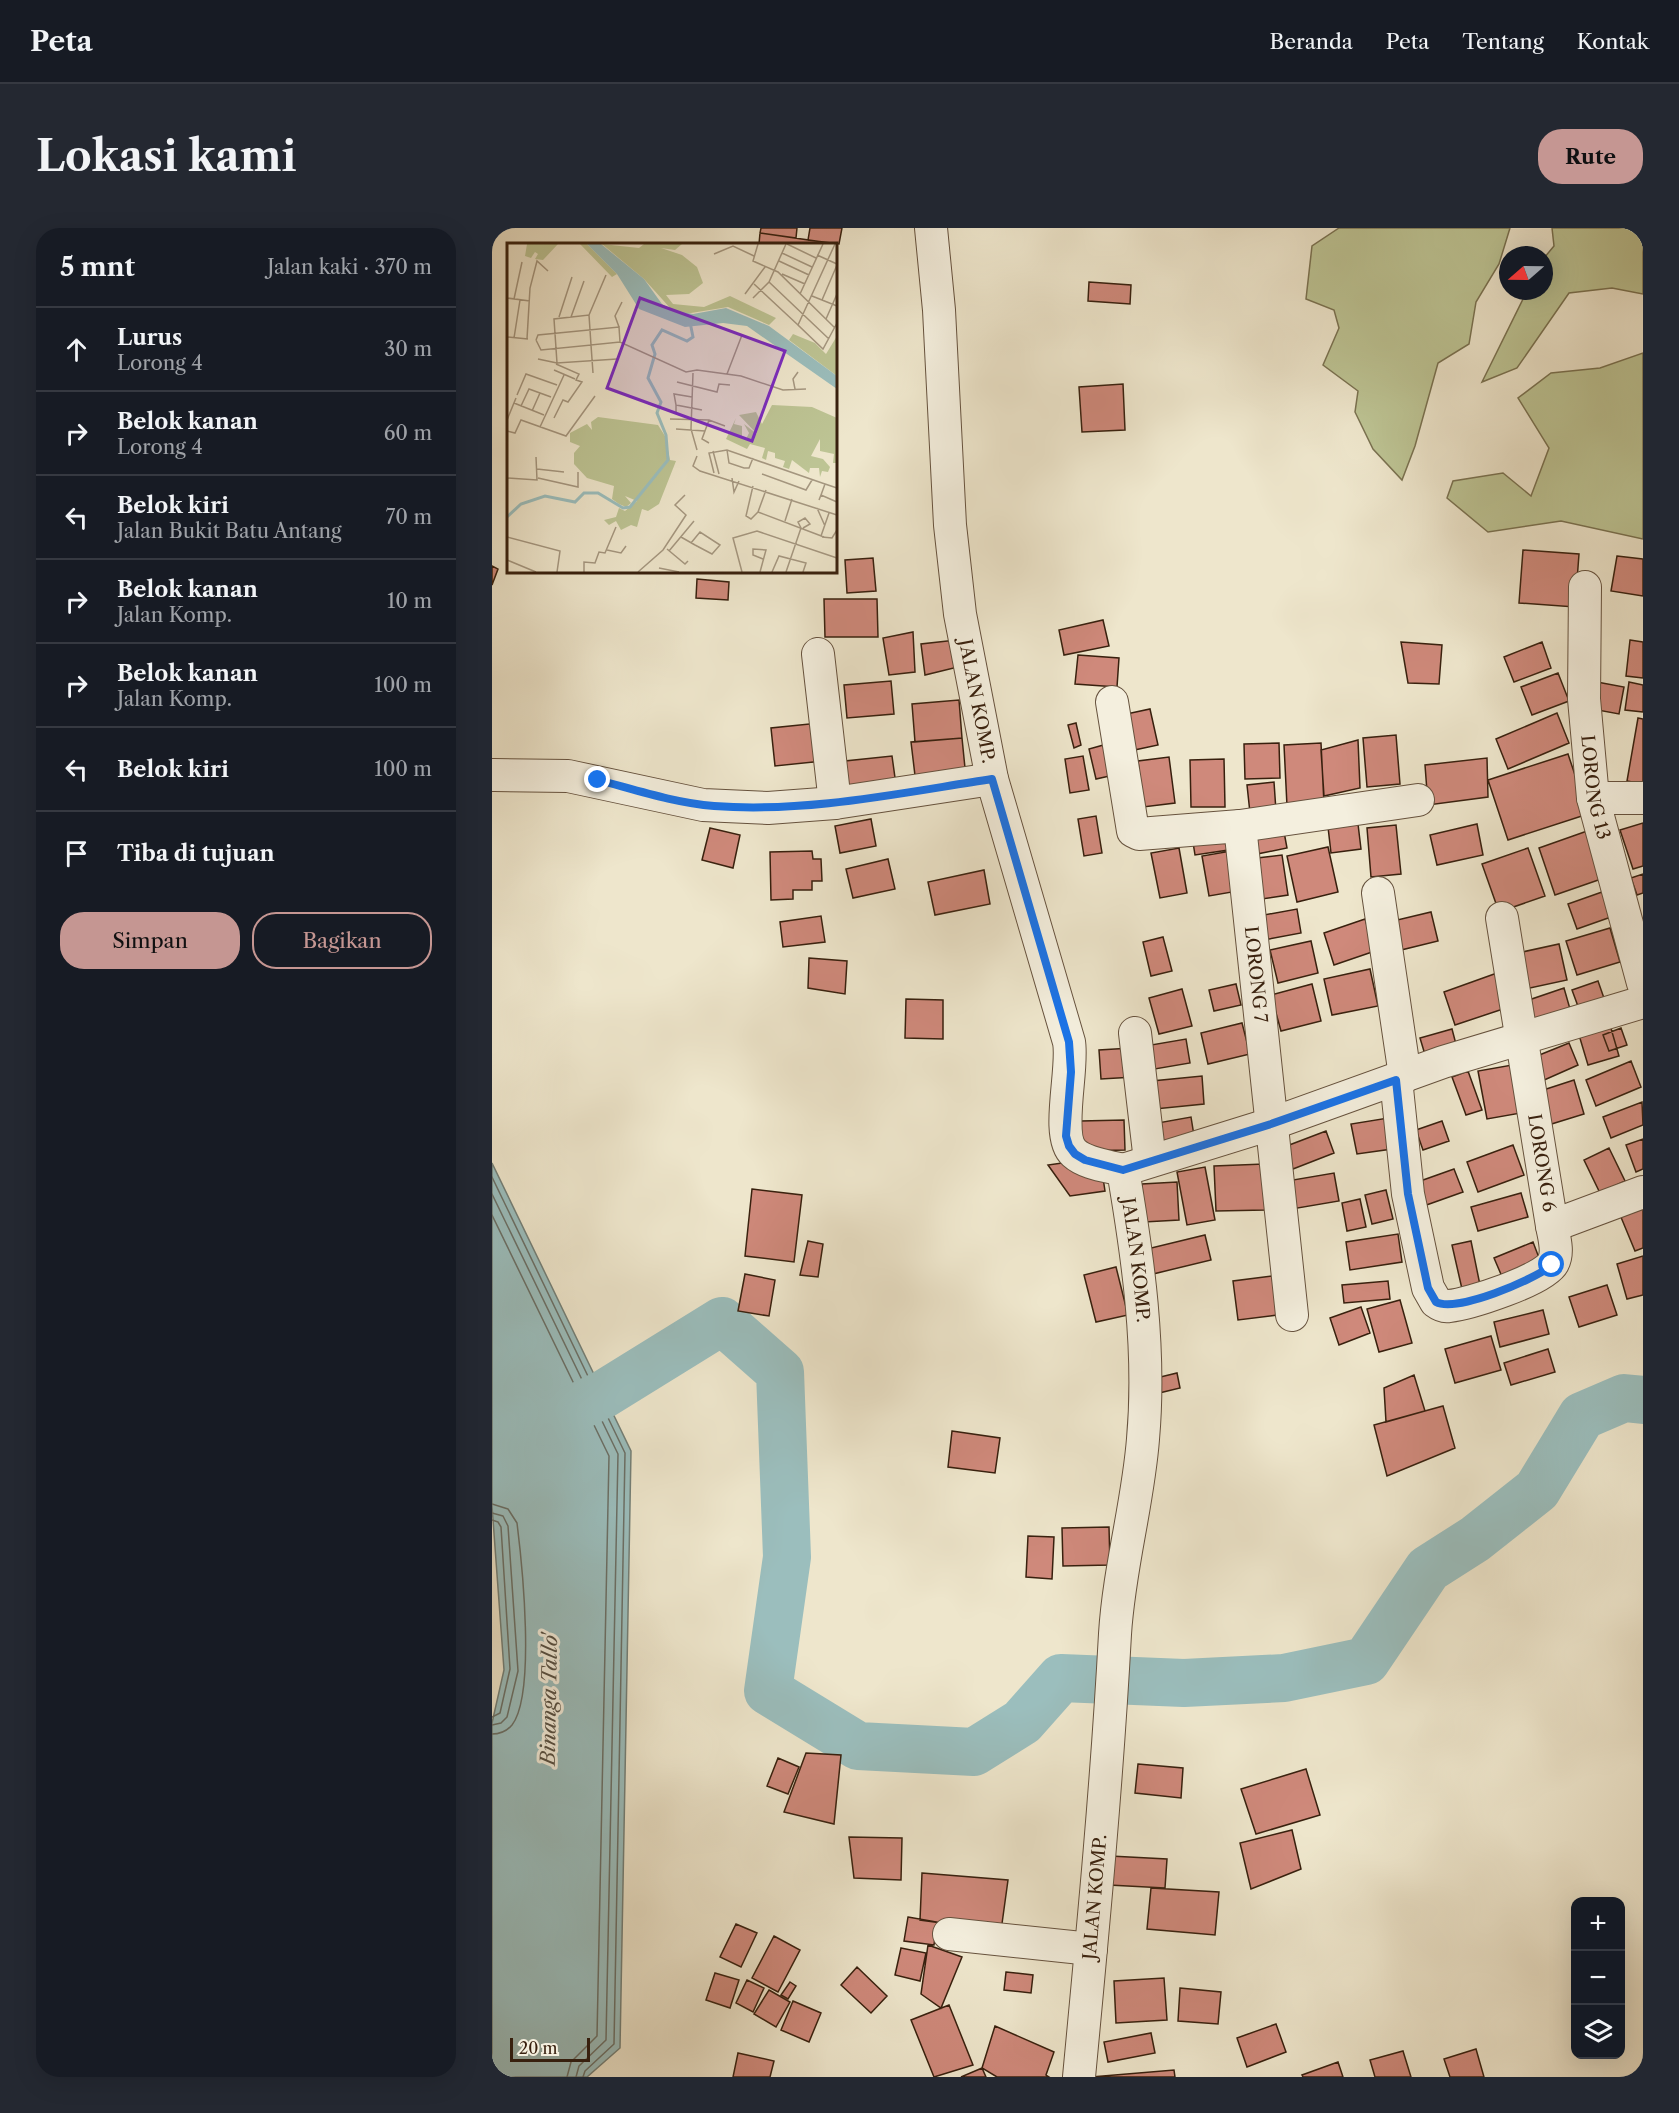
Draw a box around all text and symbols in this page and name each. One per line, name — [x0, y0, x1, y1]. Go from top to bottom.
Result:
text: Peta — [30, 24, 93, 58]
text: Beranda — [1270, 29, 1353, 54]
text: Peta — [1386, 29, 1429, 54]
text: Tentang — [1462, 29, 1544, 54]
text: Kontak — [1577, 29, 1649, 54]
button: Rute — [1538, 129, 1643, 184]
text: Lokasi kami — [36, 130, 297, 182]
inset map — [507, 243, 837, 573]
north arrow — [1499, 246, 1553, 300]
text: 5 mnt — [60, 251, 135, 283]
text: Jalan kaki · 370 m — [267, 255, 432, 279]
text: Lurus — [117, 324, 182, 351]
icon: ahead — [60, 333, 93, 366]
text: 30 m — [384, 337, 432, 361]
text: Lorong 4 — [117, 351, 203, 375]
text: Belok kanan — [117, 408, 258, 435]
icon: right — [60, 417, 93, 450]
text: 60 m — [384, 421, 432, 445]
text: Lorong 4 — [117, 435, 203, 459]
text: Belok kiri — [117, 492, 229, 519]
icon: left — [60, 501, 93, 534]
text: 70 m — [386, 505, 432, 529]
text: Jalan Bukit Batu Antang — [117, 519, 342, 543]
text: Belok kanan — [117, 576, 258, 603]
icon: right — [60, 585, 93, 618]
text: 10 m — [387, 589, 432, 613]
text: Jalan Komp. — [117, 603, 232, 627]
street label: JALAN KOMP. — [954, 634, 1000, 765]
text: Belok kanan — [117, 660, 258, 687]
icon: right — [60, 669, 93, 702]
text: 100 m — [374, 673, 432, 697]
text: Jalan Komp. — [117, 687, 232, 711]
street label: LORONG 13 — [1576, 734, 1615, 842]
icon: left — [60, 753, 93, 786]
text: Belok kiri — [117, 756, 229, 783]
text: 100 m — [374, 757, 432, 781]
route end — [584, 766, 610, 792]
icon: arrive — [60, 837, 93, 870]
text: Tiba di tujuan — [117, 840, 275, 867]
button: Simpan — [60, 912, 240, 969]
button: Bagikan — [252, 912, 432, 969]
street label: LORONG 7 — [1240, 925, 1272, 1024]
street label: LORONG 6 — [1523, 1112, 1561, 1213]
street label: JALAN KOMP. — [1116, 1193, 1154, 1323]
route start — [1538, 1251, 1564, 1277]
water label: Binanga Tallo' — [536, 1631, 562, 1768]
street label: JALAN KOMP. — [1078, 1833, 1111, 1964]
map controls — [1571, 1897, 1625, 2059]
button: + — [1571, 1897, 1625, 1951]
button: − — [1571, 1951, 1625, 2005]
button: layers — [1571, 2005, 1625, 2059]
scale bar — [510, 2035, 590, 2062]
text: 20 m — [519, 2038, 558, 2058]

